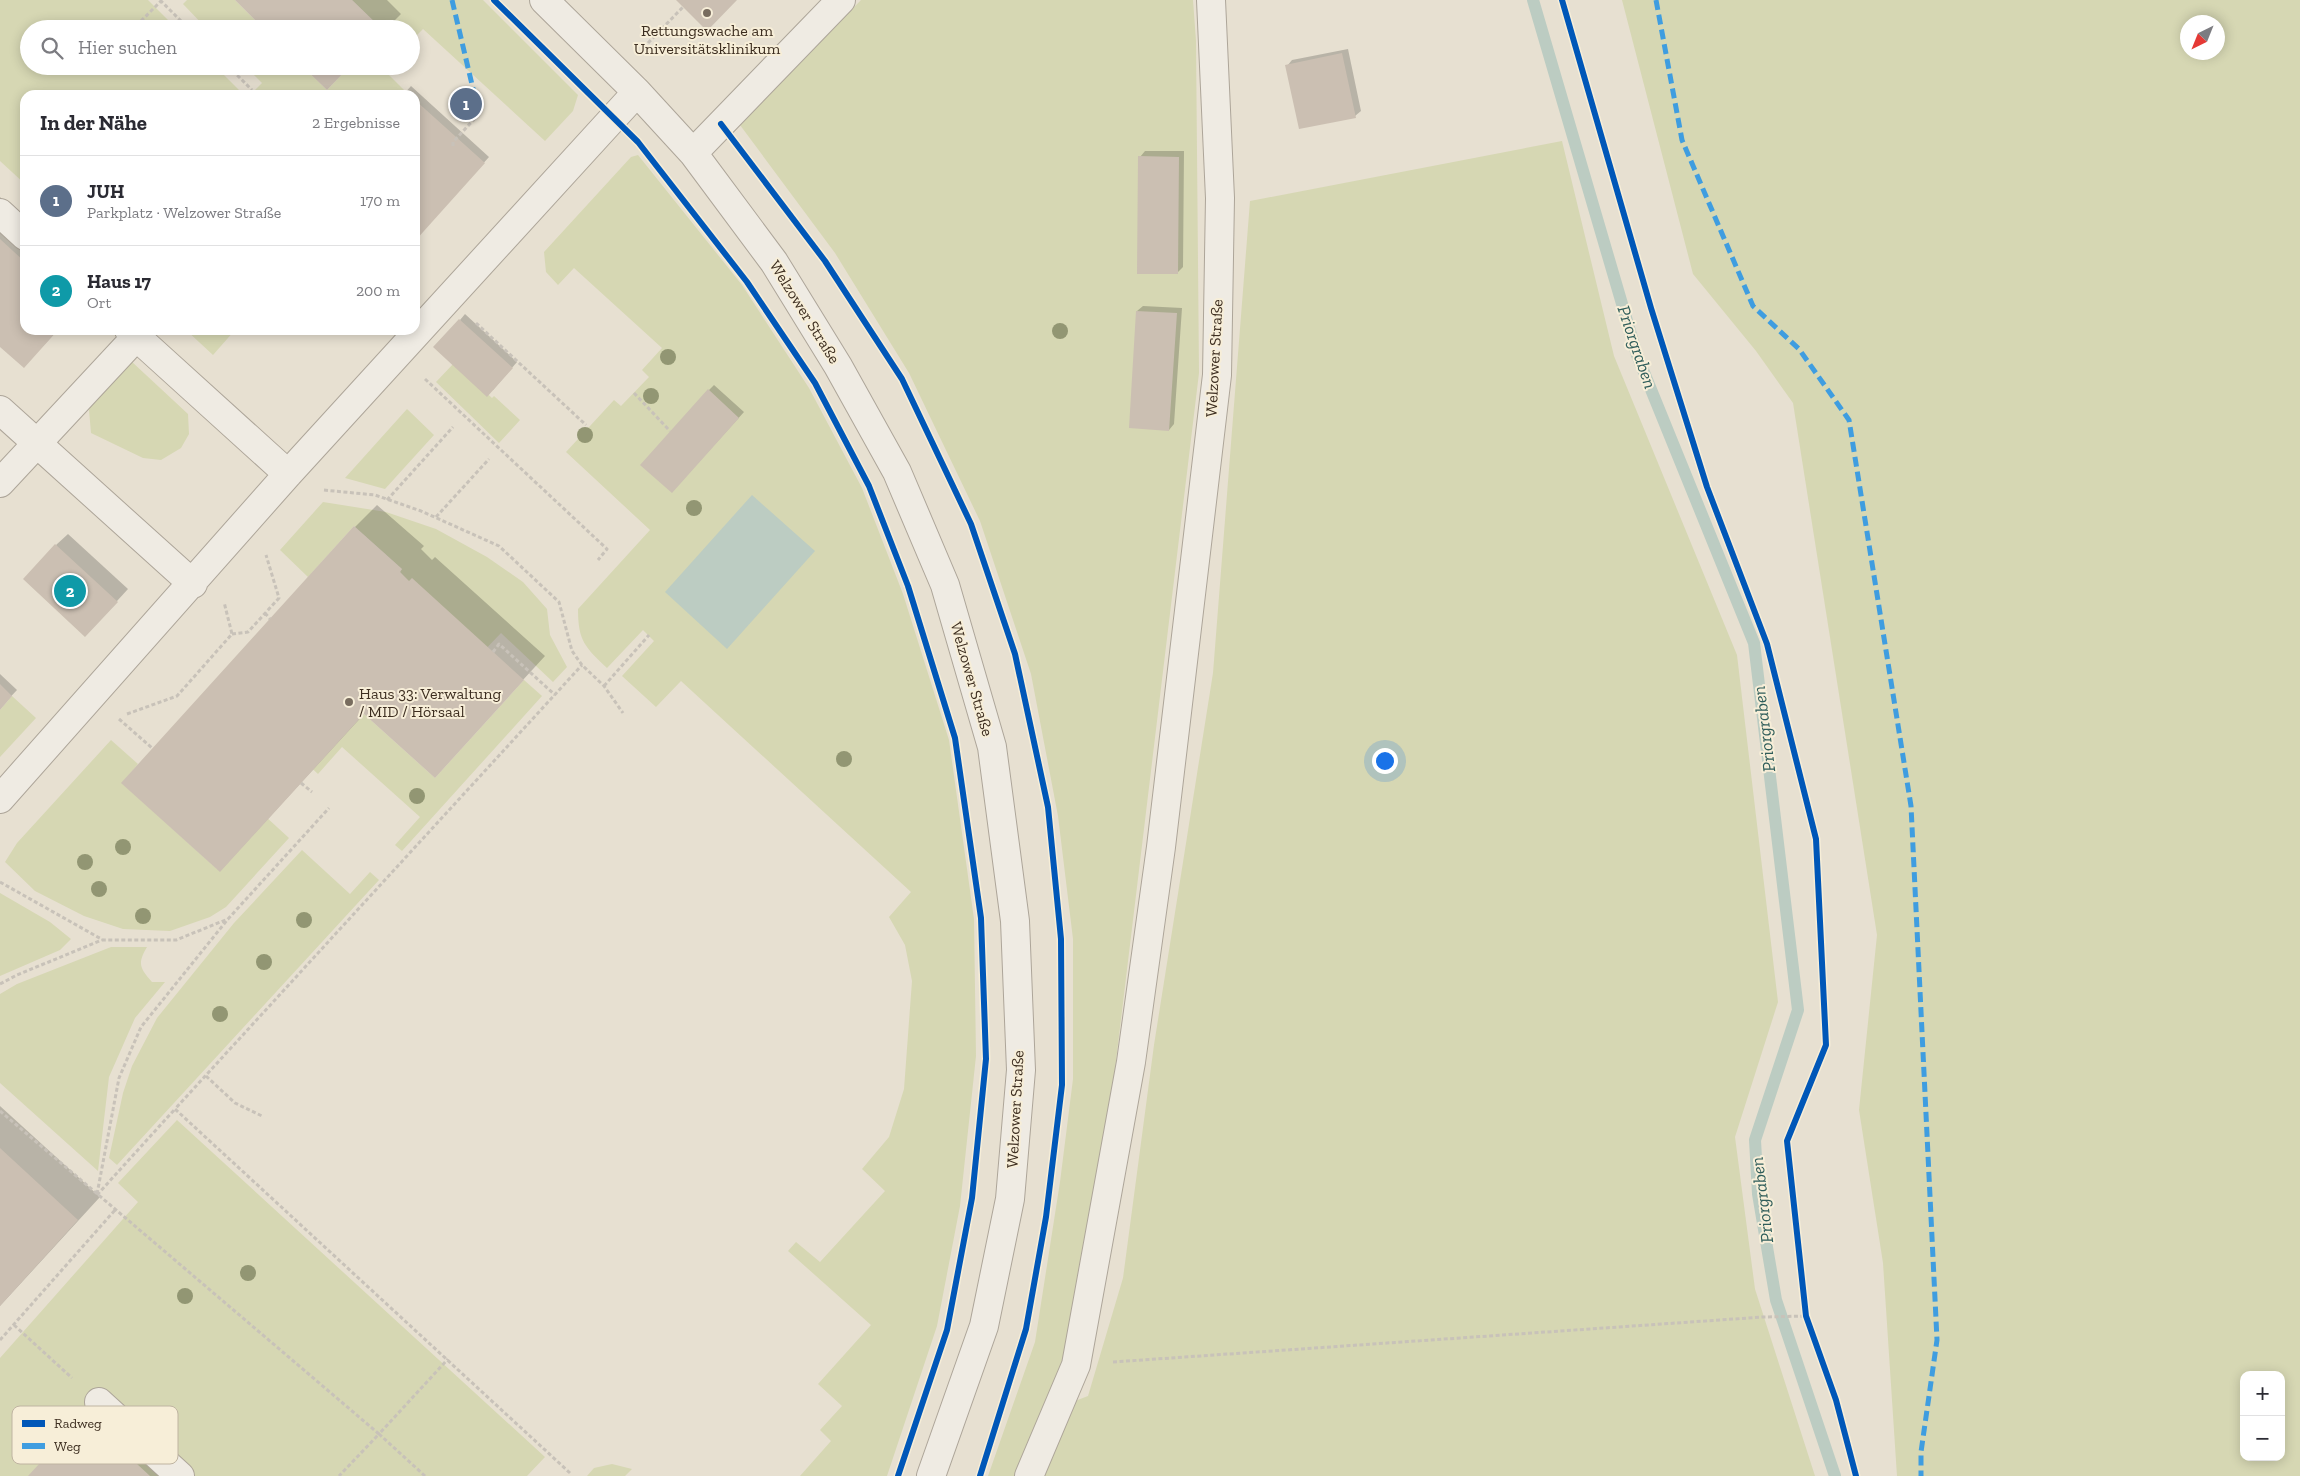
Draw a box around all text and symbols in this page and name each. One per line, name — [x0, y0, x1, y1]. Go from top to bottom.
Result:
marker: Rettungswache am Universitätsklinikum — [701, 7, 713, 19]
north arrow — [2180, 15, 2225, 60]
search box — [20, 20, 420, 75]
place label: Rettungswache am Universitätsklinikum — [634, 21, 780, 58]
icon: search — [38, 34, 66, 62]
text: Hier suchen — [78, 36, 177, 59]
pin: 1 — [450, 85, 482, 123]
text: In der Nähe — [40, 110, 147, 135]
text: 2 Ergebnisse — [312, 113, 400, 132]
text: JUH — [87, 180, 124, 203]
text: 1 — [53, 191, 59, 210]
text: 170 m — [360, 191, 400, 210]
text: Parkplatz · Welzower Straße — [87, 203, 281, 222]
street label: Welzower Straße — [766, 257, 844, 367]
text: Haus 17 — [87, 270, 151, 293]
text: 2 — [52, 281, 60, 300]
text: 200 m — [356, 281, 400, 300]
text: Ort — [87, 293, 111, 312]
street label: Welzower Straße — [1201, 299, 1227, 417]
water label: Priorgraben — [1613, 303, 1661, 391]
pin: 2 — [54, 572, 86, 610]
street label: Welzower Straße — [947, 620, 997, 738]
place label: Haus 33: Verwaltung / MID / Hörsaal — [359, 684, 501, 721]
water label: Priorgraben — [1748, 685, 1780, 773]
marker: Haus 33: Verwaltung / MID / Hörsaal — [343, 696, 355, 708]
your location — [1372, 748, 1398, 774]
street label: Welzower Straße — [1002, 1050, 1028, 1168]
water label: Priorgraben — [1746, 1156, 1778, 1244]
map controls — [2240, 1371, 2285, 1461]
button: + — [2240, 1371, 2285, 1416]
legend — [12, 1406, 178, 1464]
text: Radweg — [54, 1415, 102, 1432]
button: − — [2240, 1416, 2285, 1461]
text: Weg — [54, 1438, 81, 1455]

